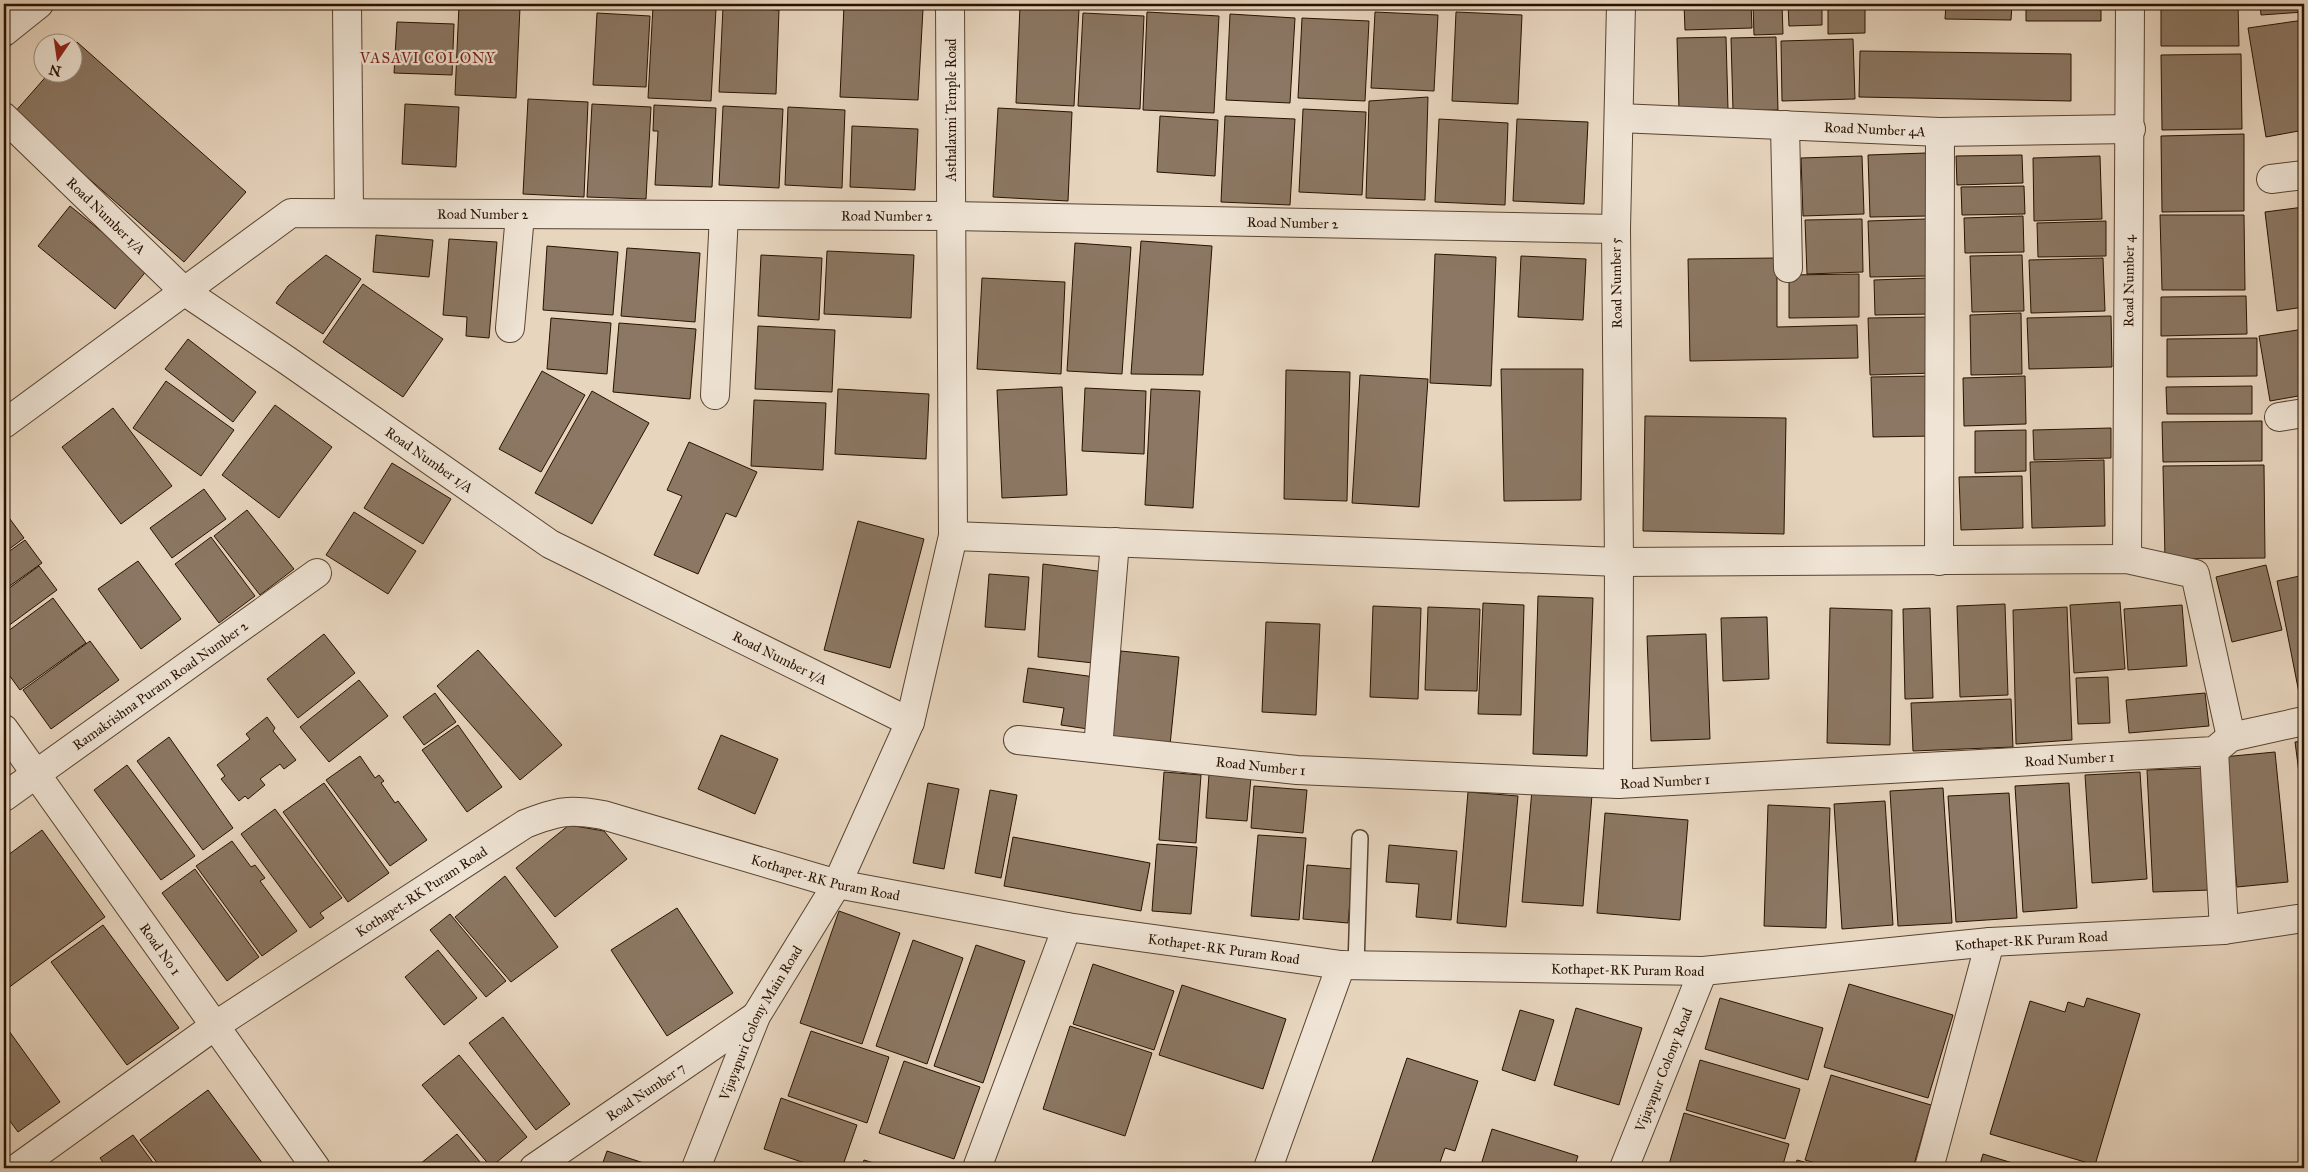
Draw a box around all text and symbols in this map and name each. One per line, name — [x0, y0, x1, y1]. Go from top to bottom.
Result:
north arrow — [32, 32, 82, 82]
street label: Asthalaxmi Temple Road — [943, 38, 960, 183]
district label: VASAVI COLONY — [359, 49, 496, 67]
text: N — [47, 61, 63, 80]
street label: Road Number 4A — [1823, 119, 1927, 140]
street label: Road Number 1/A — [63, 174, 149, 258]
street label: Road Number 2 — [437, 206, 529, 223]
street label: Road Number 2 — [841, 208, 933, 225]
street label: Road Number 2 — [1247, 214, 1339, 233]
street label: Road Number 4 — [2120, 234, 2138, 327]
street label: Road Number 5 — [1607, 237, 1626, 329]
street label: Road Number 1/A — [382, 424, 477, 497]
street label: Ramakrishna Puram Road Number 2 — [70, 617, 251, 754]
street label: Road Number 1/A — [730, 628, 830, 689]
street label: Road Number 1 — [2024, 749, 2115, 770]
street label: Road Number 1 — [1215, 753, 1306, 779]
street label: Road Number 1 — [1620, 771, 1711, 793]
street label: Kothapet-RK Puram Road — [353, 843, 490, 941]
street label: Kothapet-RK Puram Road — [749, 851, 901, 905]
street label: Road No 1 — [136, 920, 185, 979]
street label: Kothapet-RK Puram Road — [1954, 928, 2108, 955]
street label: Kothapet-RK Puram Road — [1147, 930, 1301, 968]
street label: Vijayapuri Colony Main Road — [715, 943, 806, 1104]
street label: Kothapet-RK Puram Road — [1551, 960, 1704, 980]
street label: Vijayapur Colony Road — [1631, 1005, 1696, 1135]
street label: Road Number 7 — [603, 1059, 688, 1125]

